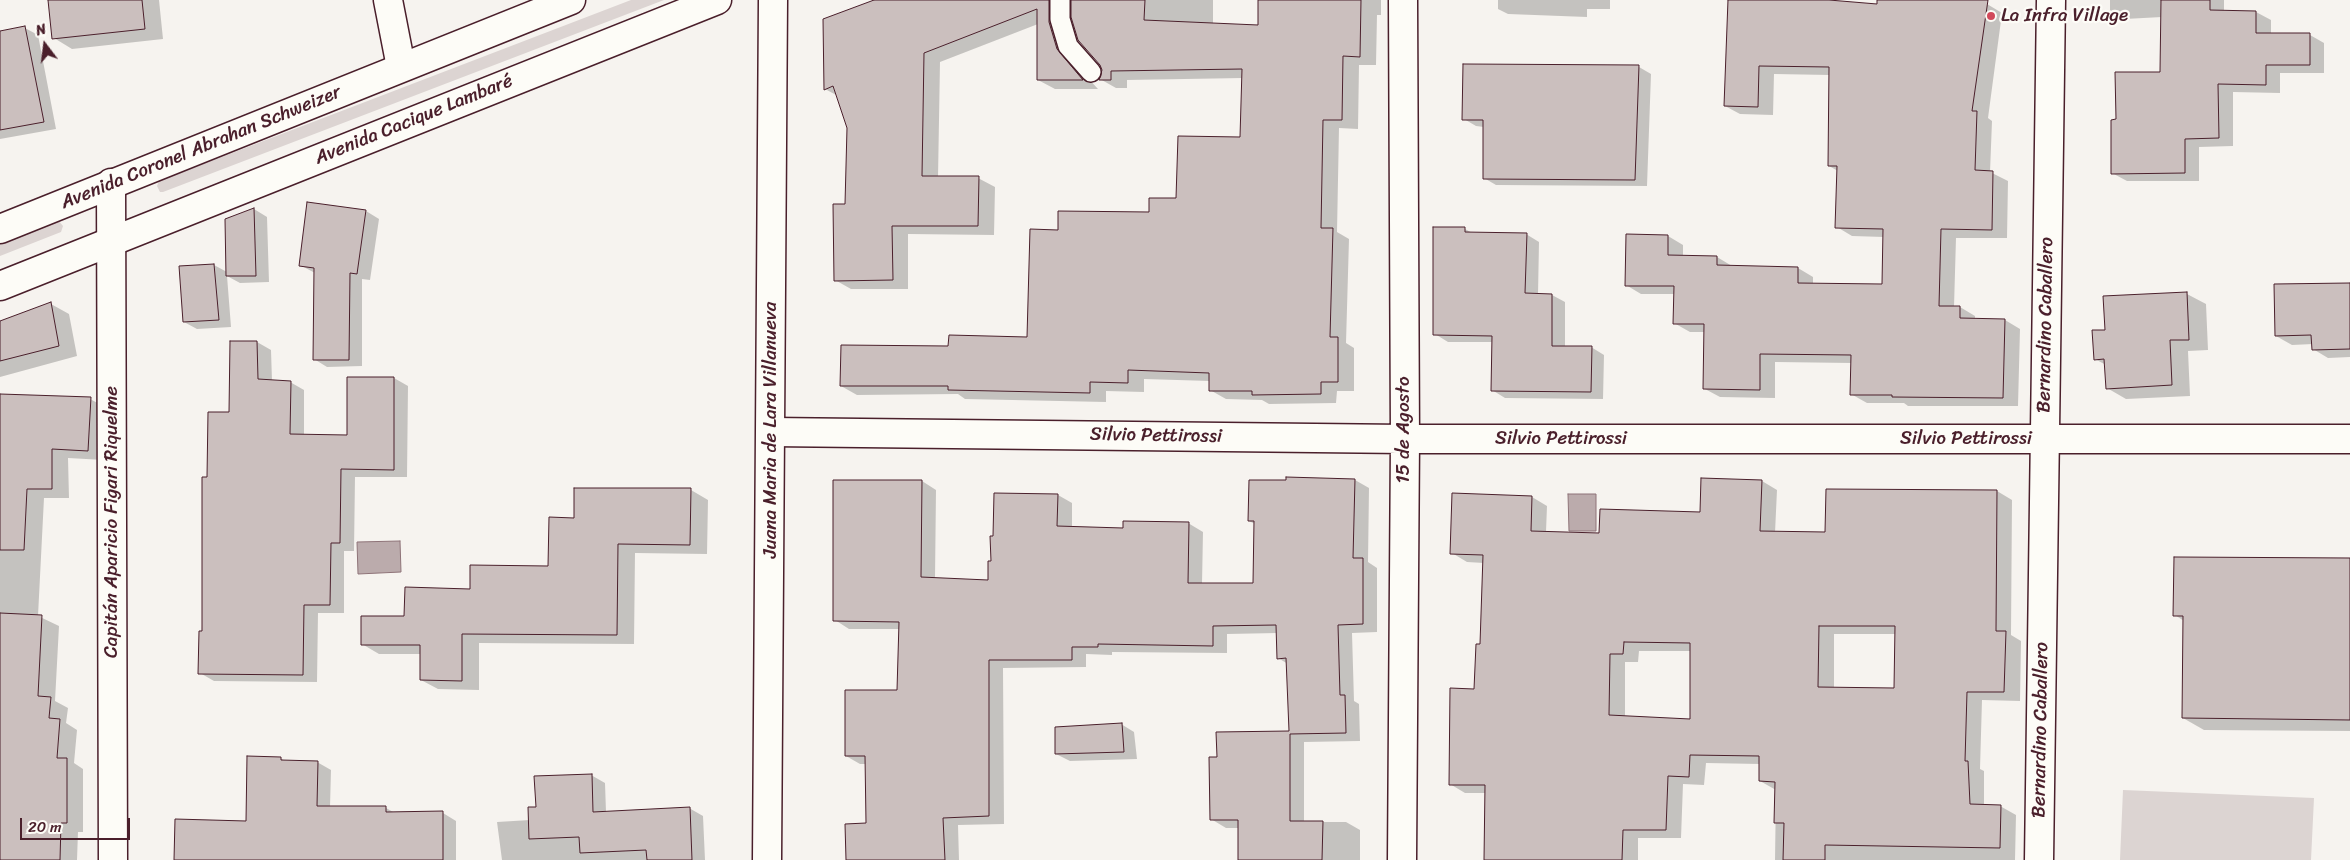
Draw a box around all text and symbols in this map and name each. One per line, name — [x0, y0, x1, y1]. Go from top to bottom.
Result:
place label: La Infra Village — [2001, 5, 2128, 27]
marker: La Infra Village — [1985, 10, 1997, 22]
text: N — [33, 17, 49, 43]
north arrow — [20, 20, 70, 70]
street label: Avenida Cacique Lambaré — [312, 70, 516, 170]
street label: Avenida Coronel Abrahan Schweizer — [58, 81, 344, 215]
street label: Bernardino Caballero — [2033, 237, 2059, 413]
street label: Juana Maria de Lara Villanueva — [760, 302, 782, 558]
street label: 15 de Agosto — [1393, 376, 1415, 484]
street label: Capitán Aparicio Figari Riquelme — [101, 386, 123, 658]
street label: Silvio Pettirossi — [1090, 423, 1222, 449]
street label: Silvio Pettirossi — [1495, 428, 1627, 450]
street label: Silvio Pettirossi — [1900, 428, 2032, 450]
street label: Bernardino Caballero — [2028, 642, 2054, 818]
scale bar — [22, 808, 132, 840]
text: 20 m — [28, 814, 62, 840]

